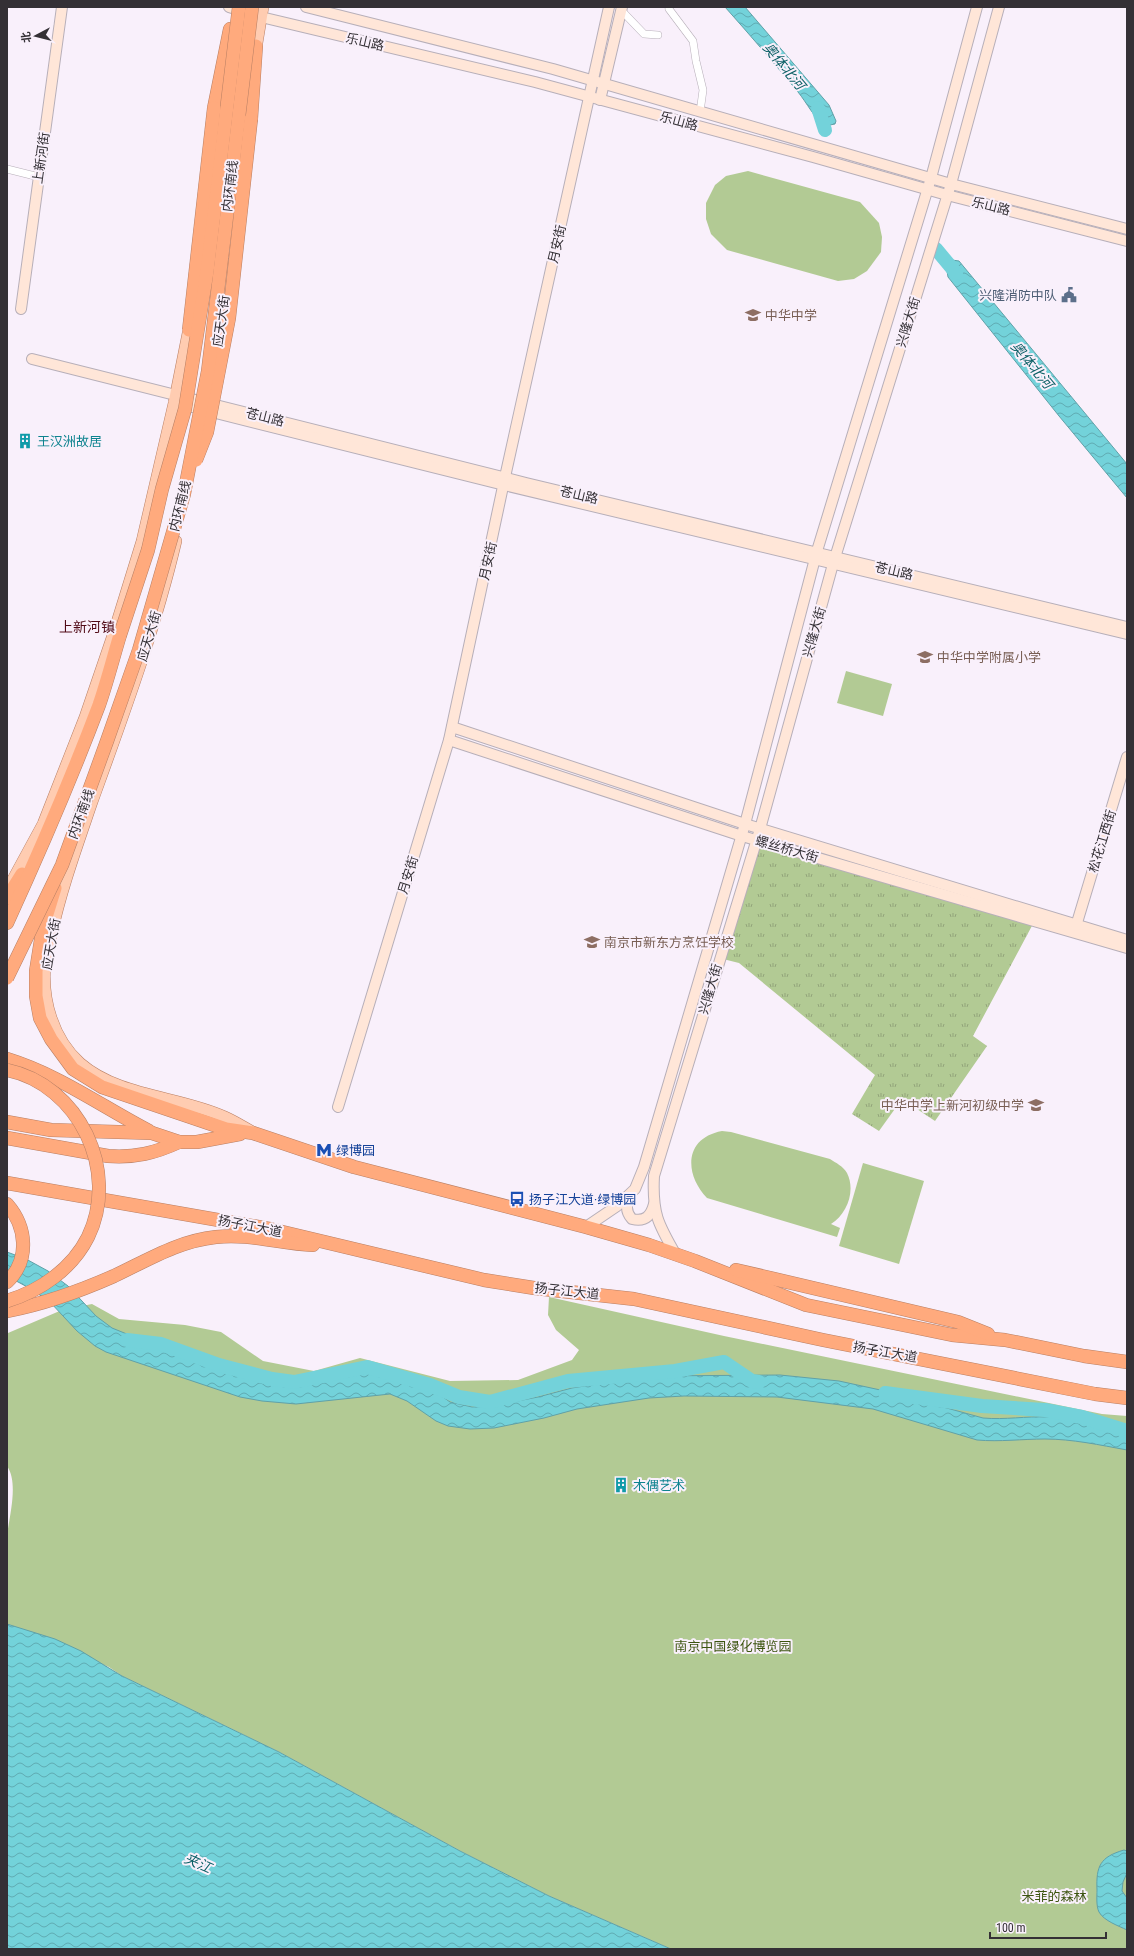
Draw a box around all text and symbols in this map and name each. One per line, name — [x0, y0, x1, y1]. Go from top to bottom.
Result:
north arrow — [16, 16, 56, 56]
street label: 乐山路 — [344, 30, 386, 54]
text: 北 — [19, 31, 34, 43]
water label: 奥体北河 — [760, 39, 810, 95]
street label: 乐山路 — [658, 109, 700, 133]
street label: 上新河街 — [30, 131, 52, 185]
street label: 内环南线 — [219, 159, 241, 213]
street label: 乐山路 — [970, 194, 1012, 218]
street label: 月安街 — [545, 223, 569, 265]
public building icon: 兴隆消防中队 — [1060, 286, 1078, 304]
place label: 兴隆消防中队 — [979, 288, 1057, 303]
street label: 应天大街 — [210, 294, 232, 348]
street label: 兴隆大街 — [893, 295, 923, 349]
school or university icon: 中华中学 — [744, 306, 762, 324]
place label: 中华中学 — [765, 308, 817, 323]
water label: 奥体北河 — [1008, 338, 1058, 394]
street label: 苍山路 — [244, 405, 286, 429]
building icon: 王汉洲故居 — [16, 432, 34, 450]
place label: 王汉洲故居 — [37, 434, 102, 449]
street label: 内环南线 — [166, 479, 194, 533]
street label: 苍山路 — [558, 483, 600, 507]
street label: 月安街 — [477, 540, 499, 582]
street label: 苍山路 — [873, 559, 915, 583]
street label: 兴隆大街 — [800, 605, 828, 659]
street label: 应天大街 — [134, 609, 164, 663]
district label: 上新河镇 — [59, 619, 115, 635]
school or university icon: 中华中学附属小学 — [916, 648, 934, 666]
place label: 中华中学附属小学 — [937, 650, 1041, 665]
street label: 内环南线 — [65, 787, 97, 841]
street label: 松花江西街 — [1085, 808, 1119, 874]
street label: 螺丝桥大街 — [754, 833, 820, 865]
street label: 月安街 — [395, 854, 421, 896]
street label: 应天大街 — [39, 917, 63, 971]
school or university icon: 南京市新东方烹饪学校 — [583, 933, 601, 951]
place label: 南京市新东方烹饪学校 — [604, 935, 734, 950]
street label: 兴隆大街 — [696, 962, 724, 1016]
school or university icon: 中华中学上新河初级中学 — [1027, 1096, 1045, 1114]
place label: 中华中学上新河初级中学 — [881, 1098, 1024, 1113]
metro station icon: 绿博园 — [315, 1141, 333, 1159]
place label: 绿博园 — [336, 1143, 375, 1158]
bus stop icon: 扬子江大道·绿博园 — [508, 1190, 526, 1208]
place label: 扬子江大道·绿博园 — [529, 1192, 636, 1207]
street label: 扬子江大道 — [217, 1212, 283, 1240]
street label: 扬子江大道 — [534, 1280, 600, 1302]
street label: 扬子江大道 — [852, 1339, 918, 1365]
building icon: 木偶艺术 — [612, 1476, 630, 1494]
place label: 木偶艺术 — [633, 1478, 685, 1493]
park label: 南京中国绿化博览园 — [674, 1639, 792, 1654]
water label: 夹江 — [182, 1850, 216, 1877]
park label: 米菲的森林 — [1021, 1889, 1087, 1904]
scale bar — [990, 1914, 1106, 1940]
text: 100 m — [996, 1921, 1026, 1935]

